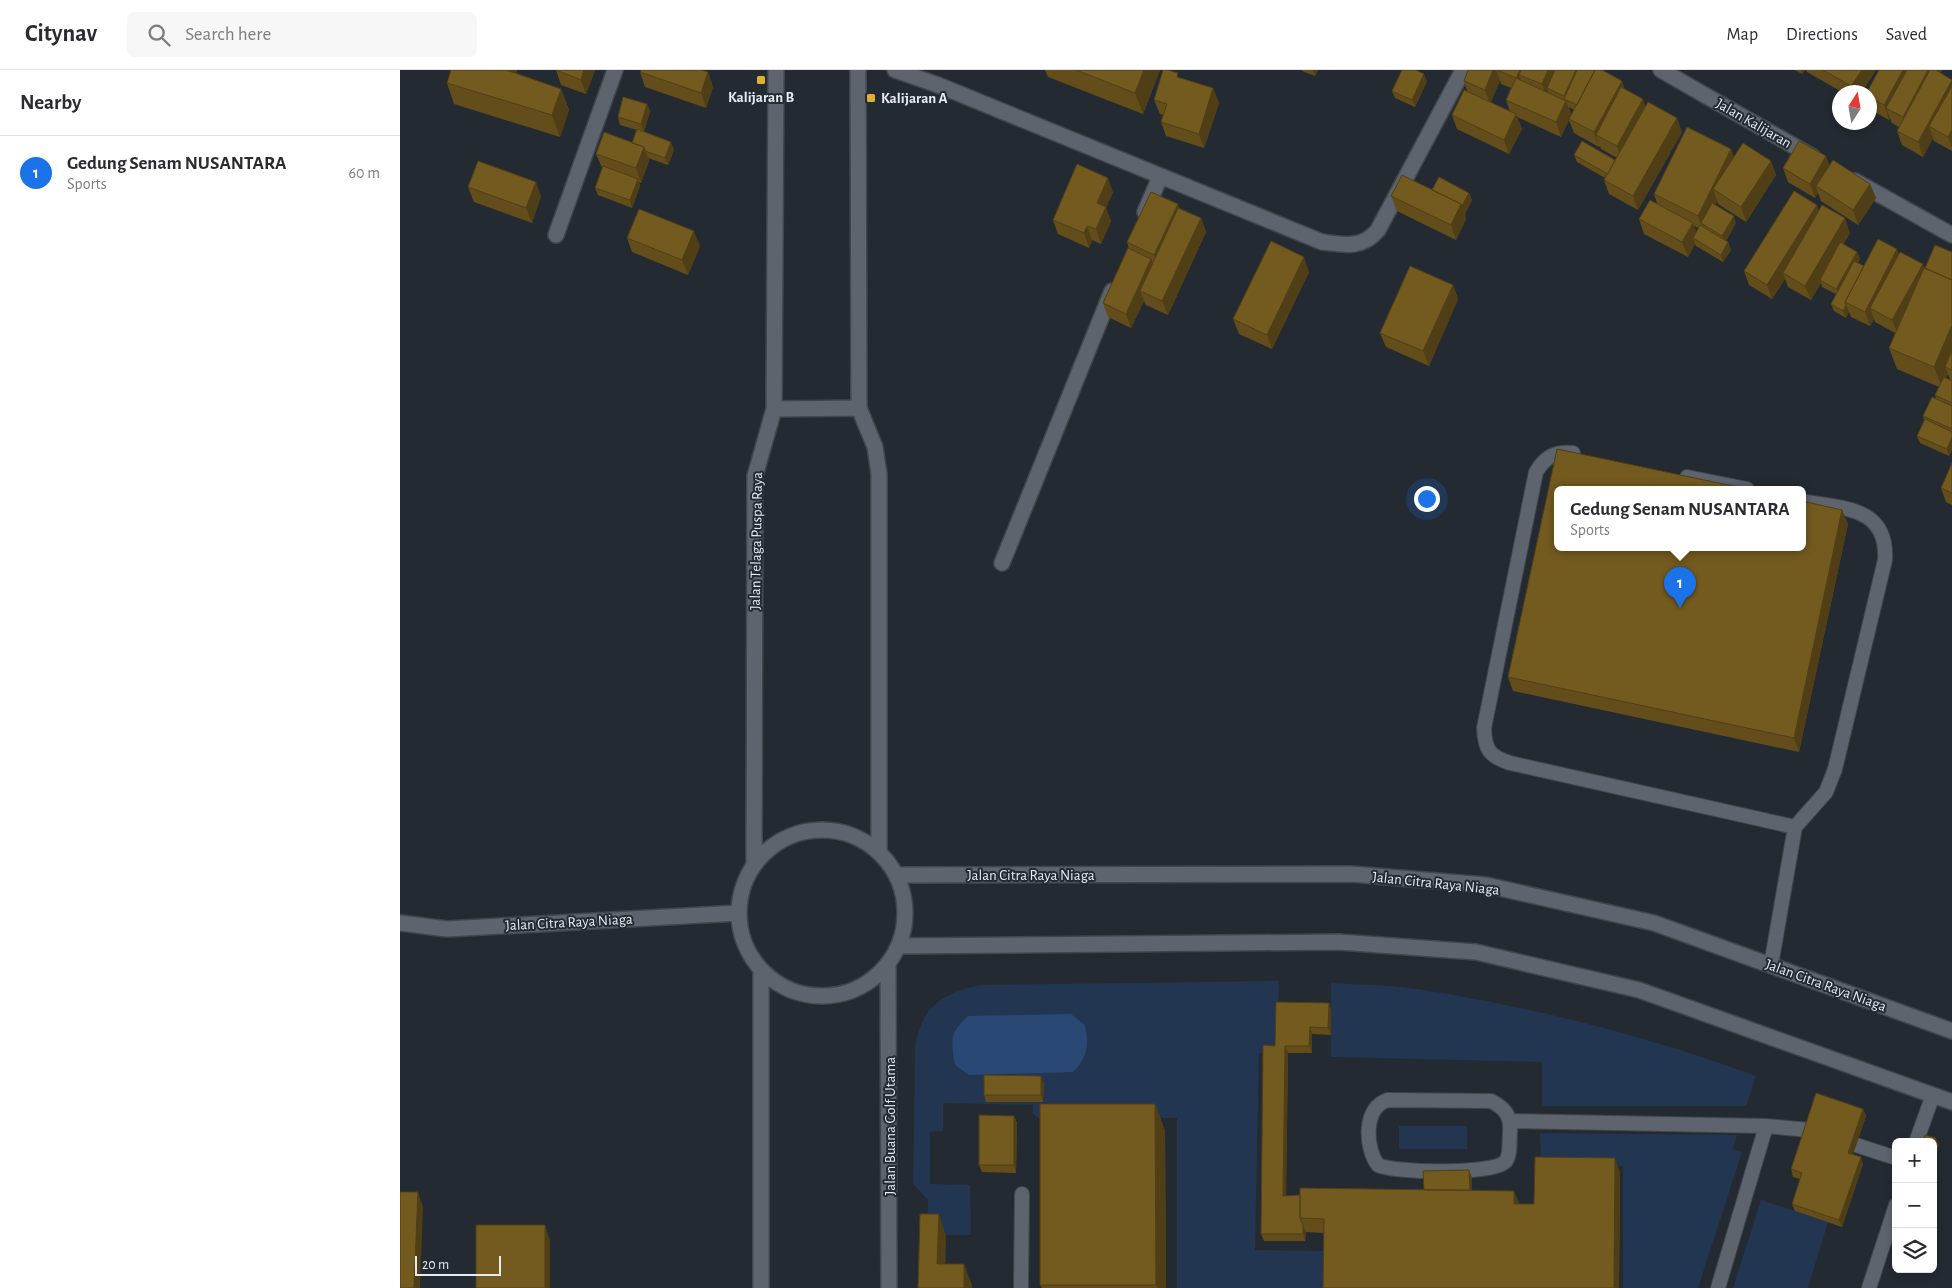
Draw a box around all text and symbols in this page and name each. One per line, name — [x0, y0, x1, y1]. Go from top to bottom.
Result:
search box — [127, 12, 477, 57]
icon: search — [145, 21, 173, 49]
text: Citynav — [25, 22, 97, 46]
text: Search here — [185, 25, 271, 44]
text: Map — [1727, 26, 1758, 44]
text: Directions — [1786, 26, 1858, 44]
text: Saved — [1886, 26, 1927, 44]
marker: Kalijaran B — [755, 74, 767, 86]
north arrow — [1832, 85, 1877, 130]
place label: Kalijaran B — [728, 90, 794, 105]
place label: Kalijaran A — [881, 91, 947, 106]
text: Nearby — [20, 92, 81, 113]
marker: Kalijaran A — [865, 92, 877, 104]
street label: Jalan Kalijaran — [1714, 96, 1794, 151]
text: Gedung Senam NUSANTARA — [67, 154, 287, 173]
text: 1 — [33, 165, 39, 181]
text: 60 m — [349, 165, 380, 181]
text: Sports — [67, 176, 107, 192]
street label: Jalan Telaga Puspa Raya — [748, 472, 765, 610]
your location — [1414, 486, 1440, 512]
popup — [1554, 486, 1806, 551]
text: Gedung Senam NUSANTARA — [1570, 500, 1790, 519]
text: Sports — [1570, 522, 1610, 538]
pin: 1 — [1664, 567, 1696, 608]
street label: Jalan Citra Raya Niaga — [967, 868, 1095, 883]
street label: Jalan Citra Raya Niaga — [1372, 869, 1500, 898]
street label: Jalan Citra Raya Niaga — [505, 912, 633, 933]
street label: Jalan Citra Raya Niaga — [1763, 957, 1888, 1014]
street label: Jalan Buana Golf Utama — [883, 1057, 898, 1195]
map controls — [1892, 1138, 1937, 1273]
button: + — [1892, 1138, 1937, 1183]
button: − — [1892, 1183, 1937, 1228]
button: layers — [1892, 1228, 1937, 1273]
scale bar — [415, 1253, 501, 1276]
text: 20 m — [422, 1258, 449, 1272]

